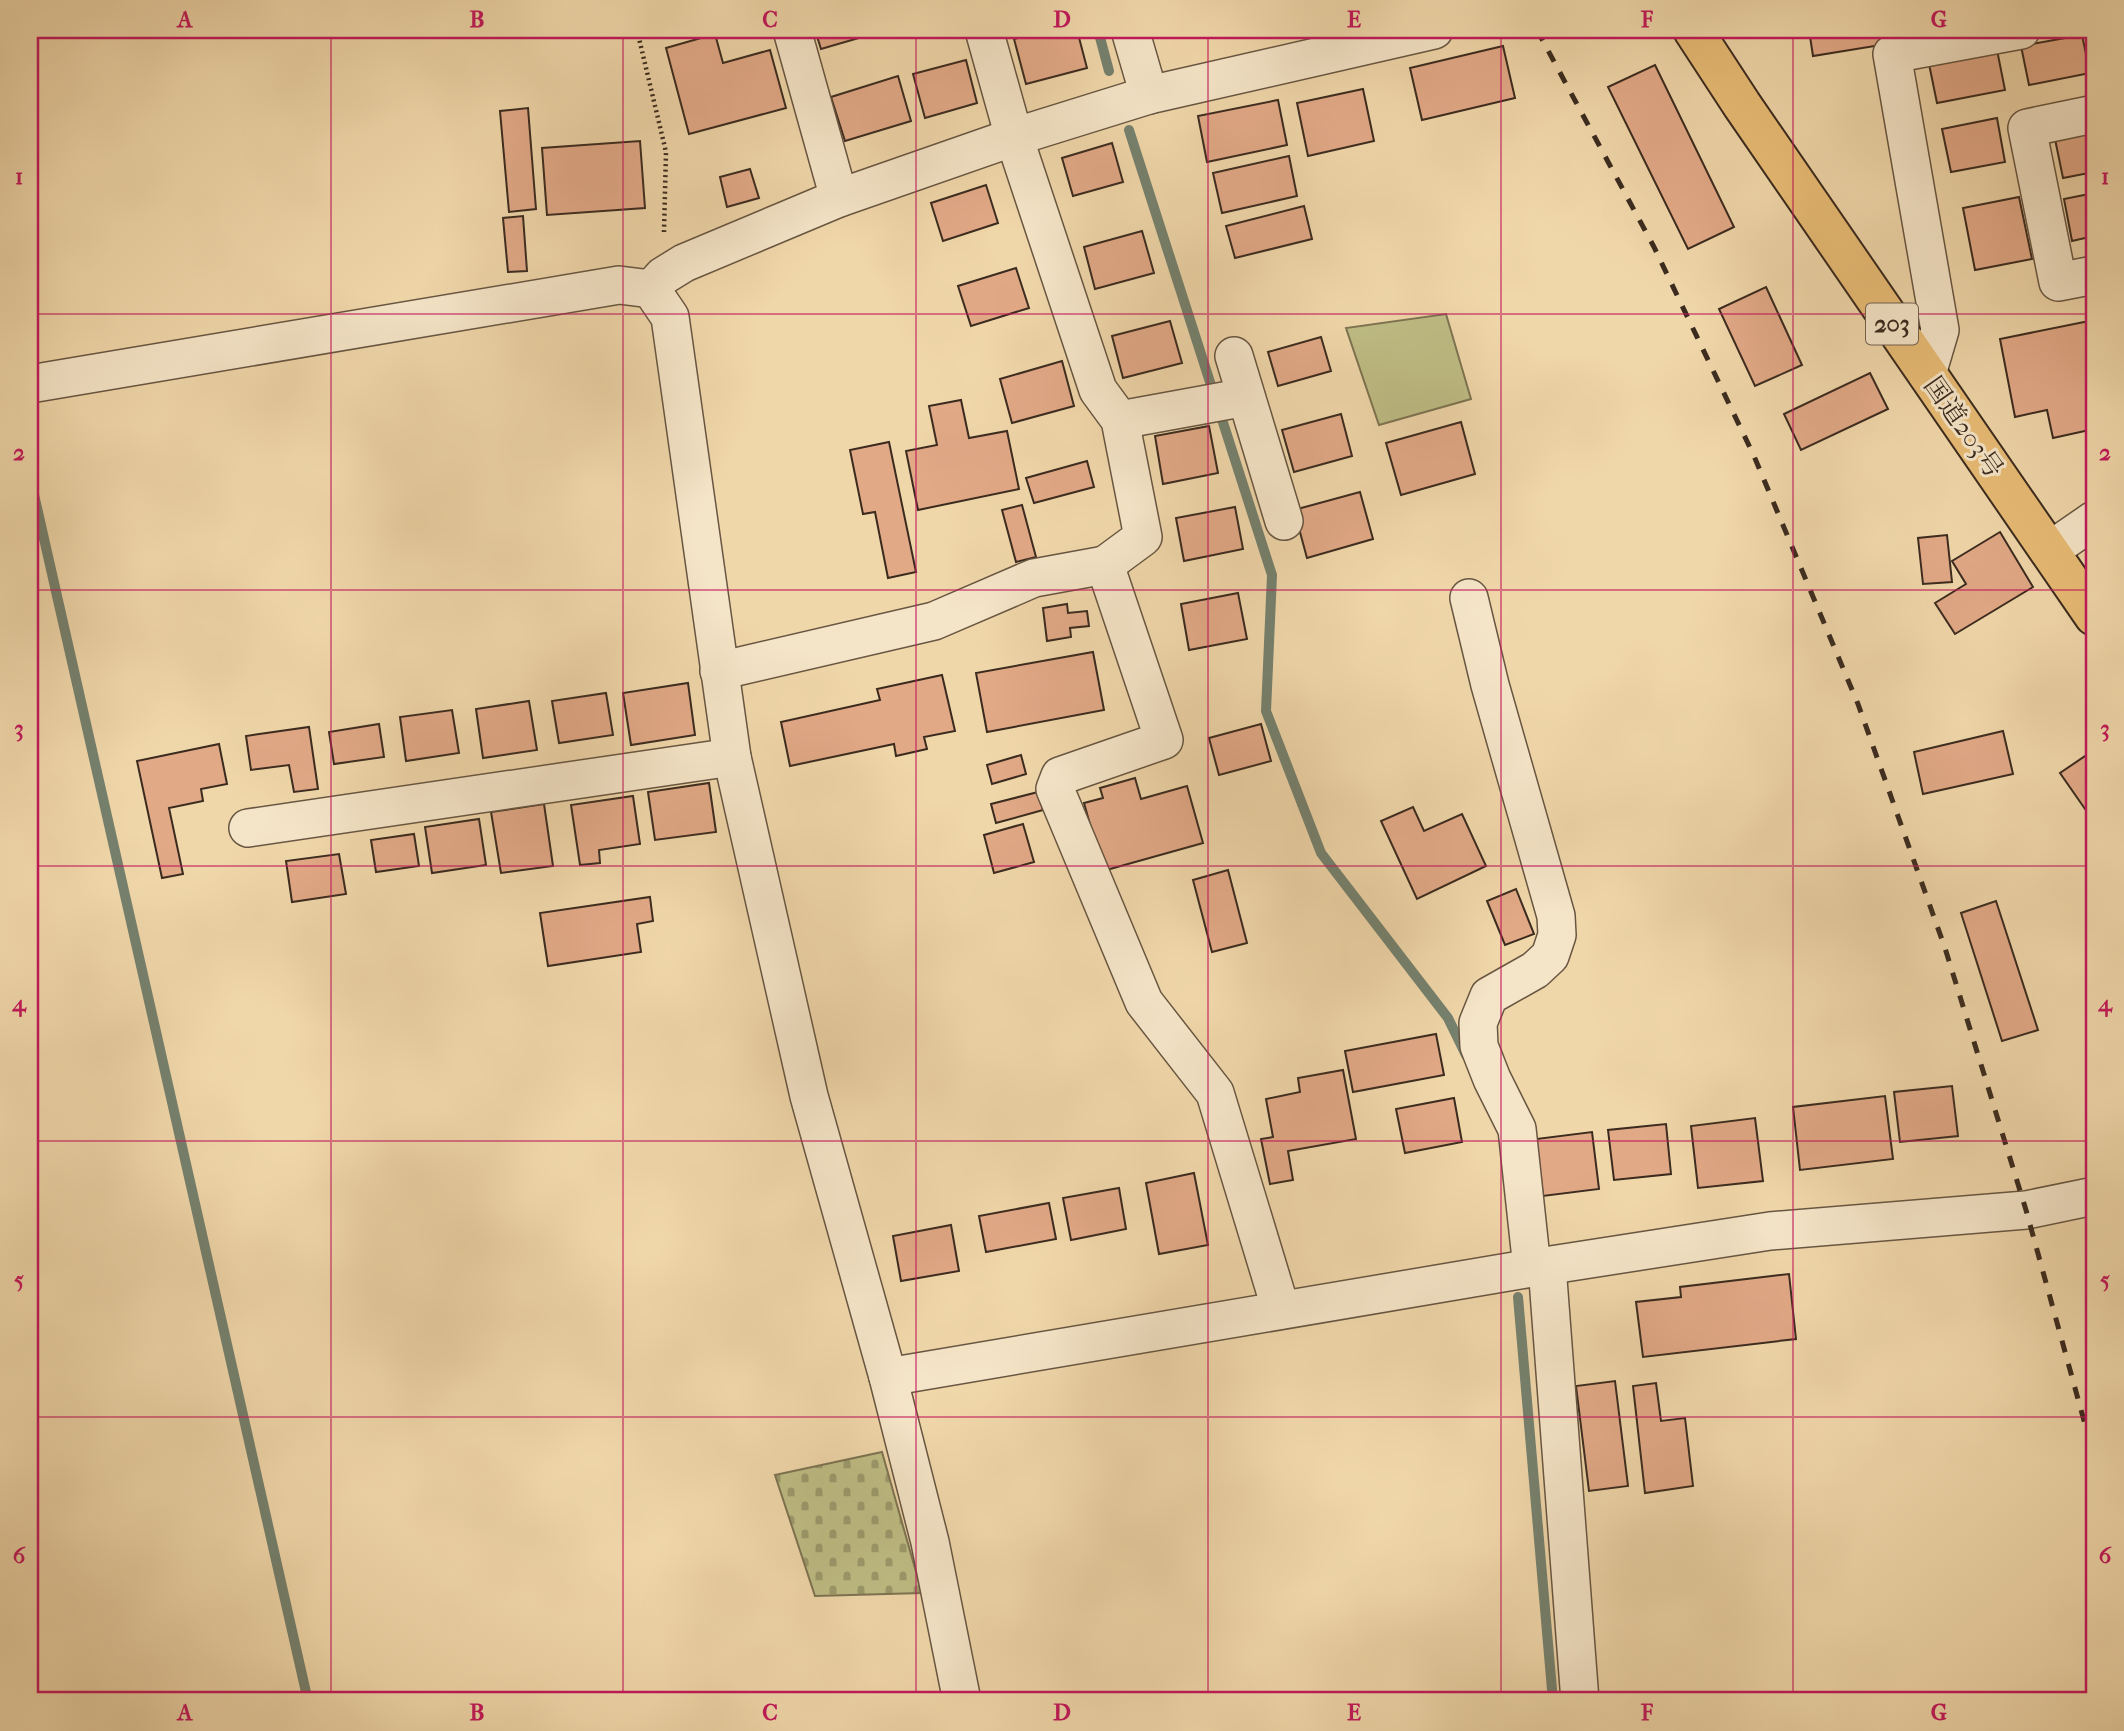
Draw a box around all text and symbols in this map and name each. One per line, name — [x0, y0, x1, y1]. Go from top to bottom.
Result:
text: A — [176, 6, 194, 33]
text: B — [470, 6, 485, 33]
text: C — [762, 6, 778, 33]
text: D — [1053, 6, 1071, 33]
text: E — [1347, 6, 1361, 33]
text: F — [1640, 6, 1654, 33]
text: G — [1931, 6, 1947, 33]
text: 1 — [15, 163, 23, 190]
text: 1 — [2101, 163, 2109, 190]
road number: 203 — [1866, 304, 1918, 344]
street label: 国道203号 — [1918, 371, 2010, 484]
text: 2 — [13, 439, 25, 466]
text: 2 — [2099, 439, 2111, 466]
text: 3 — [14, 715, 24, 742]
text: 3 — [2100, 715, 2110, 742]
text: 4 — [11, 990, 27, 1017]
text: 4 — [2097, 990, 2113, 1017]
text: 5 — [14, 1266, 24, 1293]
text: 5 — [2100, 1266, 2110, 1293]
text: 6 — [13, 1542, 26, 1569]
text: 6 — [2099, 1542, 2112, 1569]
text: A — [176, 1699, 194, 1726]
text: B — [470, 1699, 485, 1726]
text: C — [762, 1699, 778, 1726]
text: D — [1053, 1699, 1071, 1726]
text: E — [1347, 1699, 1361, 1726]
text: F — [1640, 1699, 1654, 1726]
text: G — [1931, 1699, 1947, 1726]

